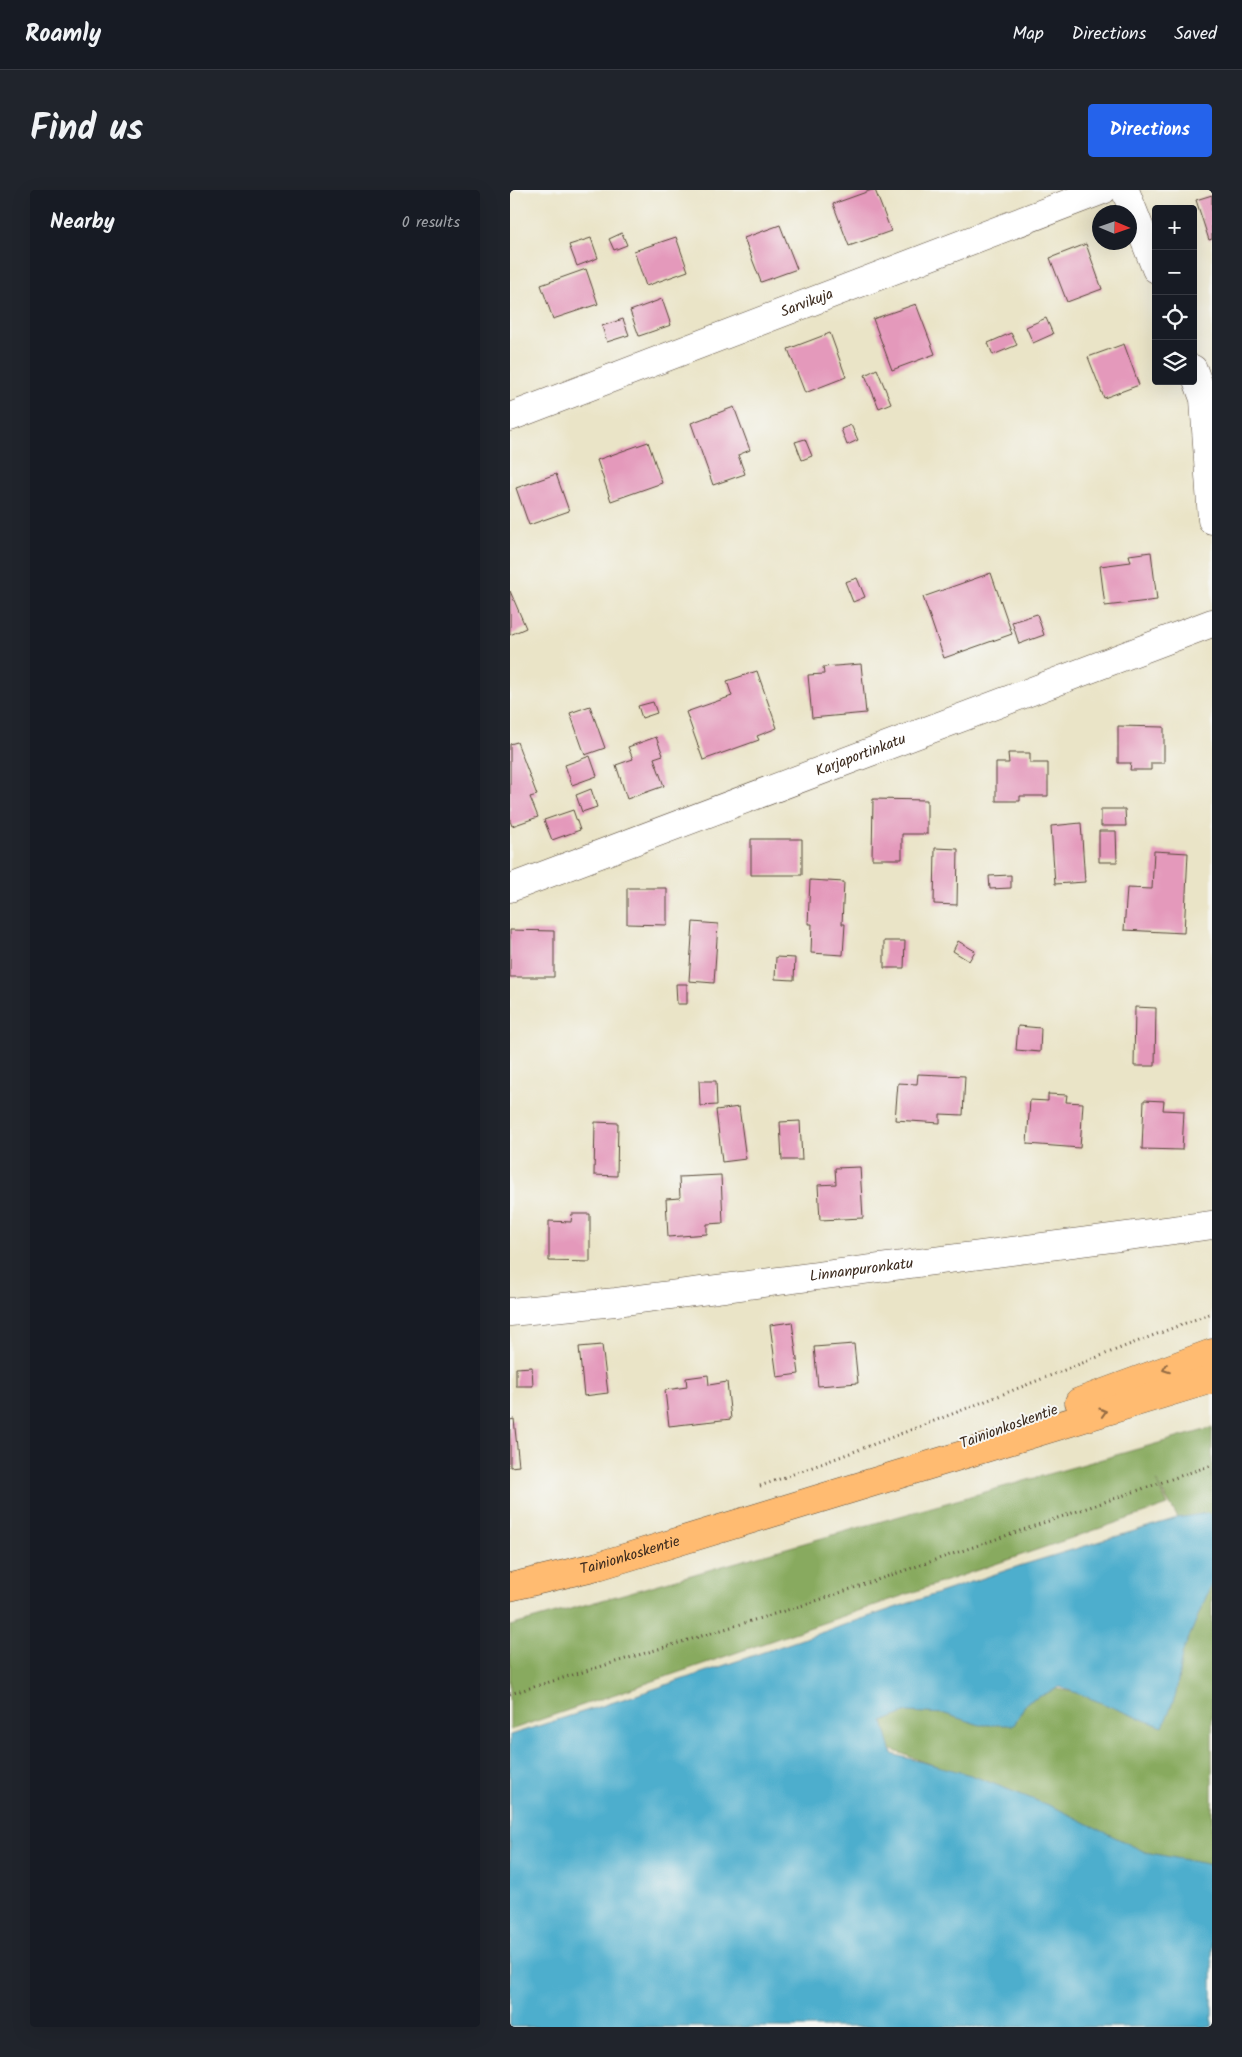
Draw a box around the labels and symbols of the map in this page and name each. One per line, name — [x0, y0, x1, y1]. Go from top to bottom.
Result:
north arrow — [1092, 205, 1137, 250]
street label: Sarvikuja — [777, 282, 837, 324]
street label: Karjaportinkatu — [812, 728, 910, 784]
street label: Linnanpuronkatu — [808, 1252, 915, 1289]
one-way arrow — [1162, 1363, 1171, 1373]
street label: Tainionkoskentie — [956, 1398, 1062, 1456]
one-way arrow — [1098, 1408, 1107, 1418]
street label: Tainionkoskentie — [578, 1530, 683, 1582]

